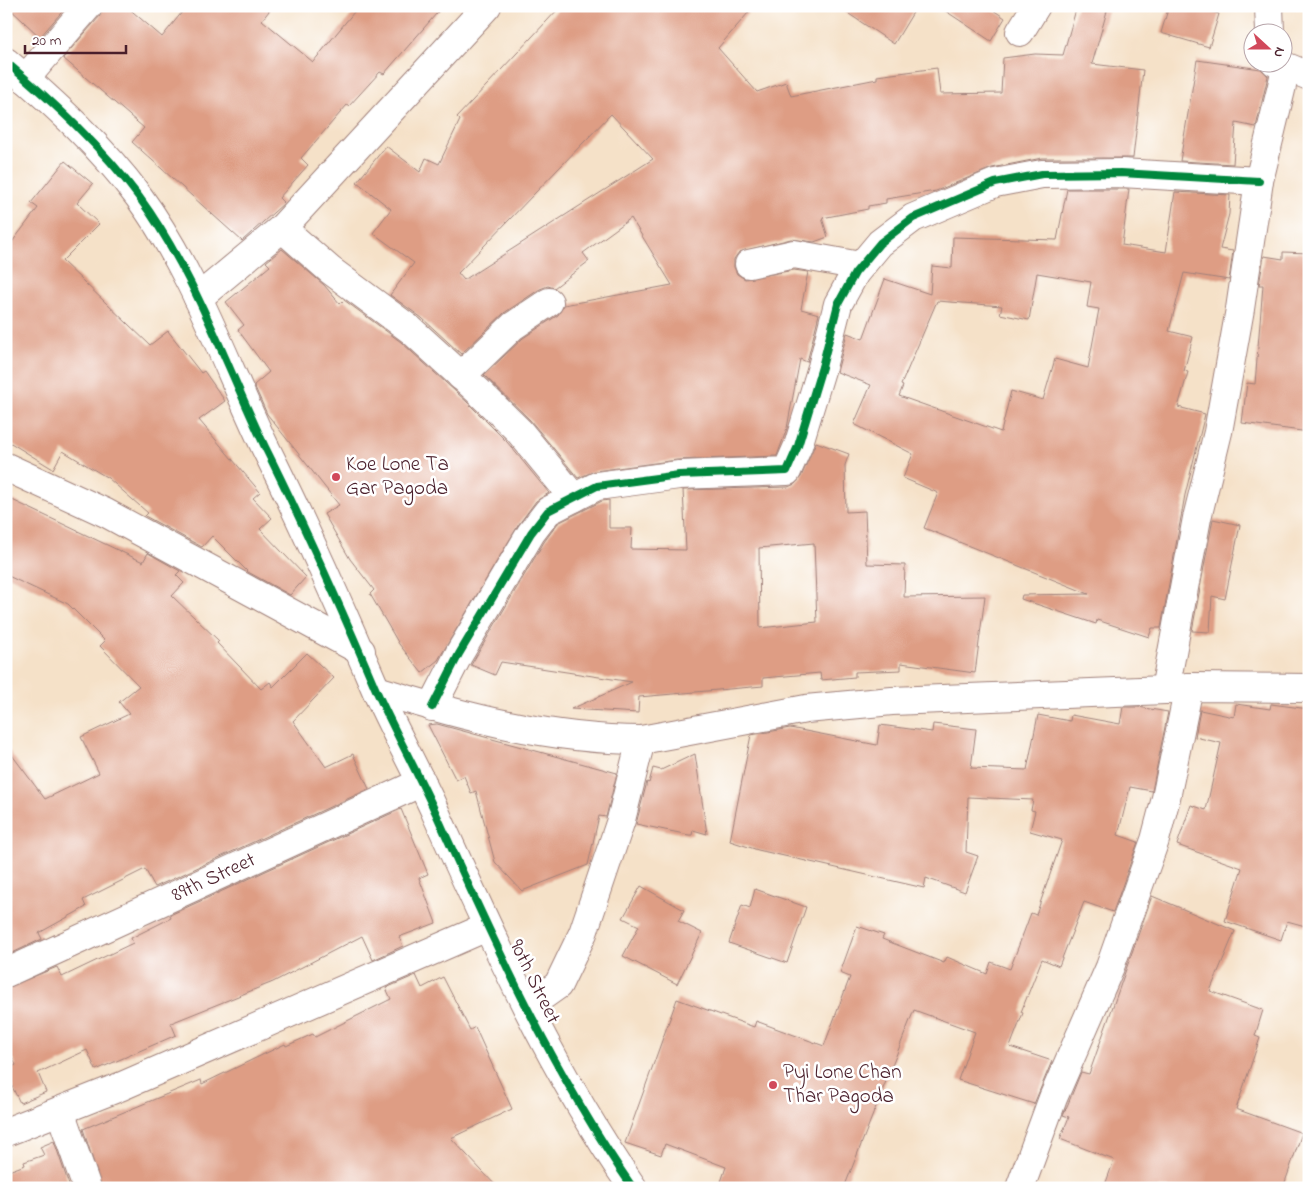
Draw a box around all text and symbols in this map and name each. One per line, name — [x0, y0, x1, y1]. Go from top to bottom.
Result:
scale bar — [25, 22, 126, 54]
north arrow — [1242, 22, 1292, 72]
text: 20 m — [32, 30, 62, 52]
text: N — [1267, 44, 1290, 60]
place label: Koe Lone Ta Gar Pagoda — [346, 450, 449, 506]
marker: Koe Lone Ta Gar Pagoda — [330, 471, 342, 483]
street label: 89th Street — [167, 846, 261, 910]
street label: 90th Street — [501, 935, 567, 1029]
place label: Pyi Lone Chan Thar Pagoda — [783, 1058, 902, 1114]
marker: Pyi Lone Chan Thar Pagoda — [767, 1079, 779, 1091]

